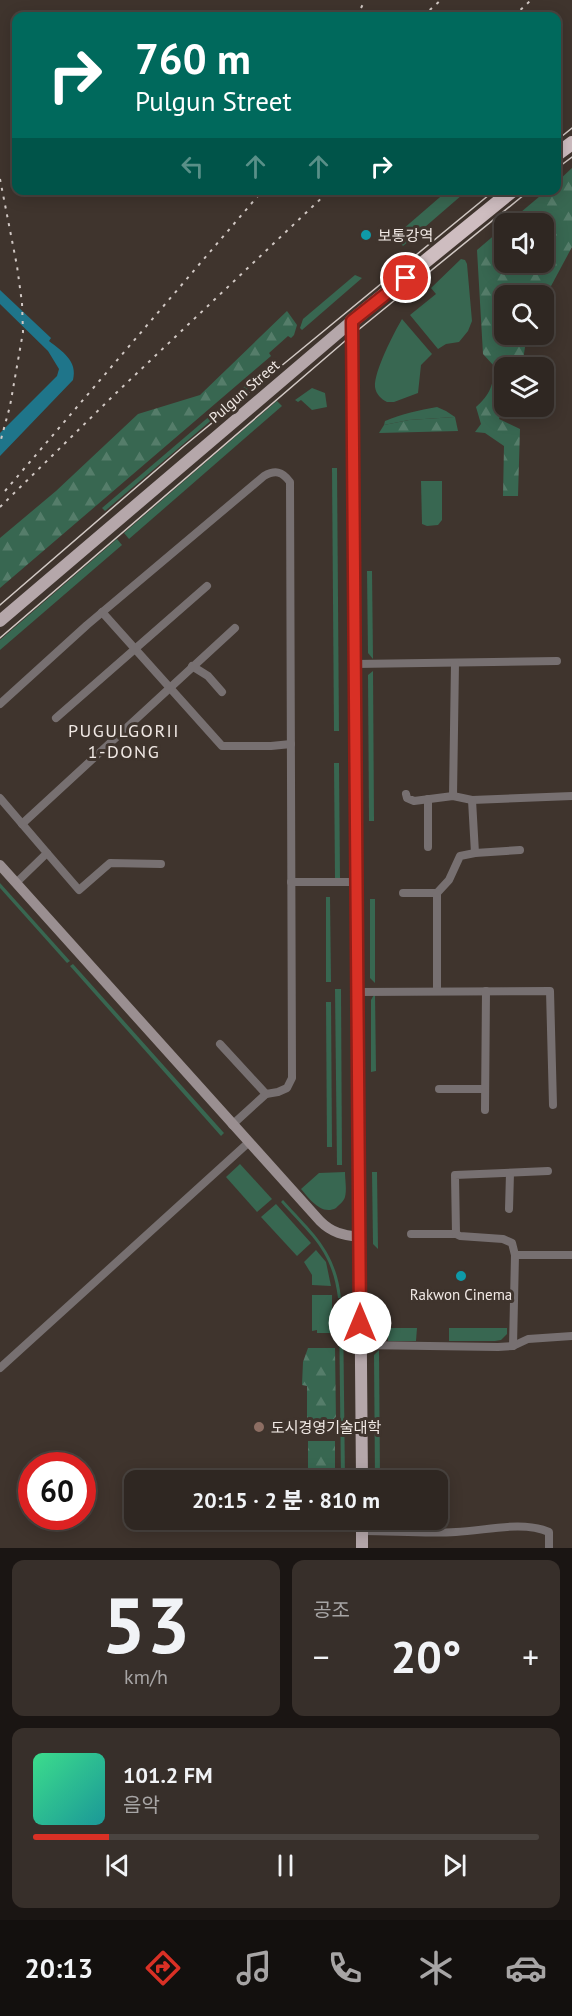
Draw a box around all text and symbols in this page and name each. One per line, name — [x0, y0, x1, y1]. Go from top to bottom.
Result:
text: 760 m — [135, 31, 251, 86]
icon: right — [36, 36, 114, 114]
text: Pulgun Street — [135, 84, 292, 118]
icon: left — [176, 150, 209, 183]
icon: ahead — [239, 150, 272, 183]
icon: ahead — [302, 150, 335, 183]
icon: right — [365, 150, 398, 183]
map controls — [494, 213, 554, 417]
button: sound — [494, 213, 554, 273]
place label: 보통강역 — [378, 226, 433, 245]
marker: 보통강역 — [359, 228, 373, 242]
pin — [380, 252, 431, 303]
icon: arrive — [389, 261, 422, 294]
button: search — [494, 285, 554, 345]
street label: Pulgun Street — [205, 355, 283, 427]
button: layers — [494, 357, 554, 417]
district label: PUGULGORII 1-DONG — [68, 719, 180, 763]
marker: Rakwon Cinema — [454, 1269, 468, 1283]
place label: Rakwon Cinema — [410, 1285, 512, 1304]
position arrow — [328, 1291, 392, 1355]
place label: 도시경영기술대학 — [271, 1418, 382, 1437]
marker: 도시경영기술대학 — [252, 1420, 266, 1434]
speed limit sign: 60 — [18, 1452, 96, 1530]
text: 20:15 · 2 분 · 810 m — [192, 1486, 380, 1514]
text: 53 — [102, 1574, 190, 1675]
text: 공조 — [313, 1597, 350, 1623]
text: 20° — [391, 1627, 461, 1685]
text: − — [313, 1635, 330, 1678]
text: + — [522, 1635, 539, 1678]
text: km/h — [124, 1664, 168, 1690]
text: 101.2 FM — [123, 1761, 213, 1789]
text: 음악 — [123, 1792, 160, 1818]
icon: previous — [101, 1849, 134, 1882]
icon: pause — [269, 1849, 302, 1882]
icon: next — [438, 1849, 471, 1882]
icon: directions — [142, 1947, 184, 1989]
icon: music — [233, 1947, 275, 1989]
icon: phone — [324, 1947, 366, 1989]
icon: climate — [415, 1947, 457, 1989]
icon: car — [505, 1947, 547, 1989]
text: 20:13 — [24, 1951, 93, 1985]

